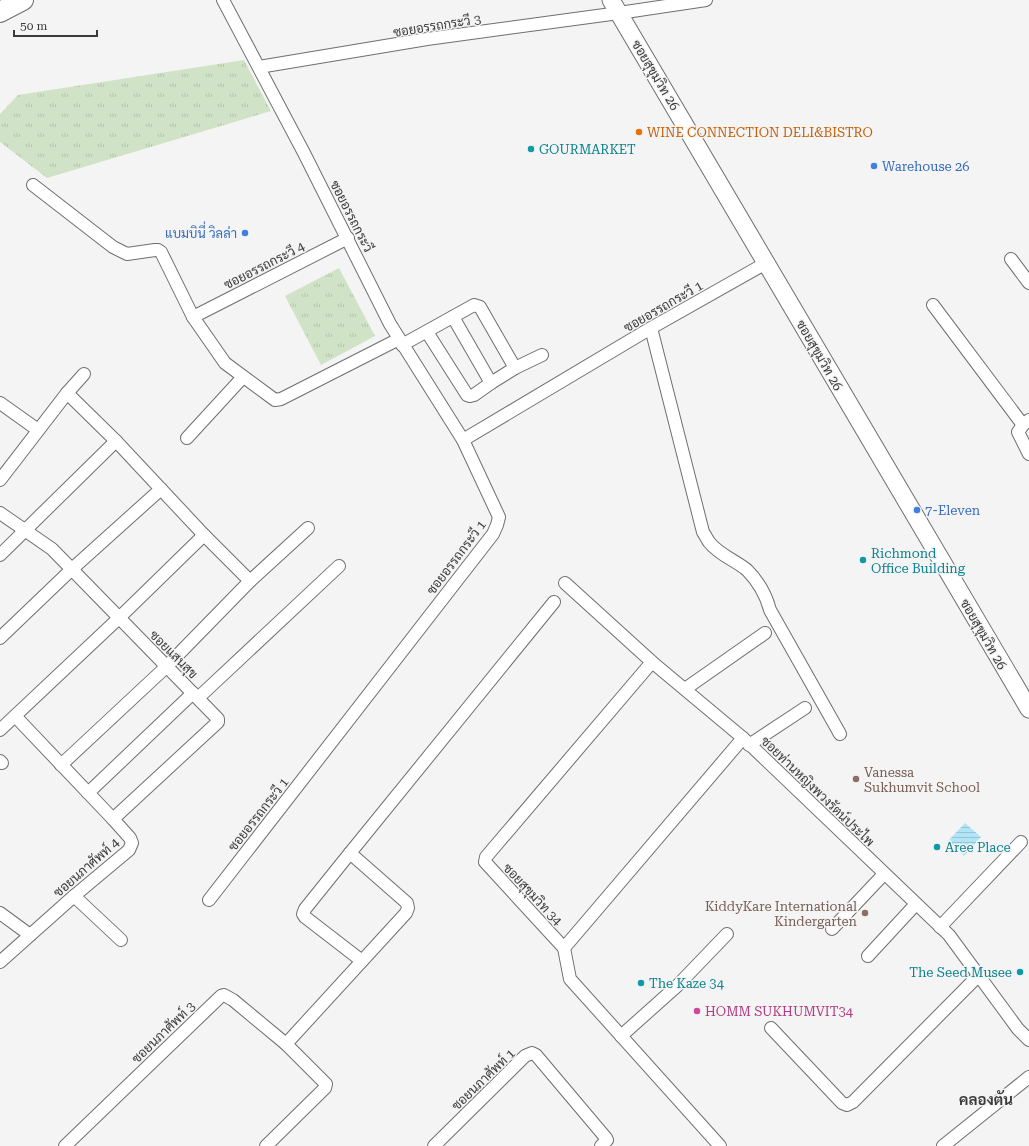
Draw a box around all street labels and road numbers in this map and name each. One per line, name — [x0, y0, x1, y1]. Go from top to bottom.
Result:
street label: ซอยอรรถกระวี 3 — [392, 9, 482, 40]
street label: ซอยสุขุมวิท 26 — [627, 37, 683, 114]
street label: ซอยอรรถกระวี — [327, 177, 378, 254]
street label: ซอยอรรถกระวี 4 — [220, 237, 308, 292]
street label: ซอยอรรถกระวี 1 — [620, 276, 705, 335]
street label: ซอยสุขุมวิท 26 — [791, 317, 847, 394]
street label: ซอยอรรถกระวี 1 — [422, 516, 489, 597]
street label: ซอยสุขุมวิท 26 — [955, 596, 1011, 673]
street label: ซอยแสนสุข — [145, 627, 201, 683]
street label: ซอยท่านหญิงพวงรัตน์ประไพ — [757, 732, 879, 850]
street label: ซอยอรรถกระวี 1 — [224, 773, 292, 854]
street label: ซอยนภาศัพท์ 4 — [49, 833, 123, 900]
street label: ซอยสุขุมวิท 34 — [499, 860, 566, 930]
street label: ซอยนภาศัพท์ 3 — [127, 997, 198, 1066]
street label: ซอยนภาศัพท์ 1 — [447, 1044, 518, 1113]

